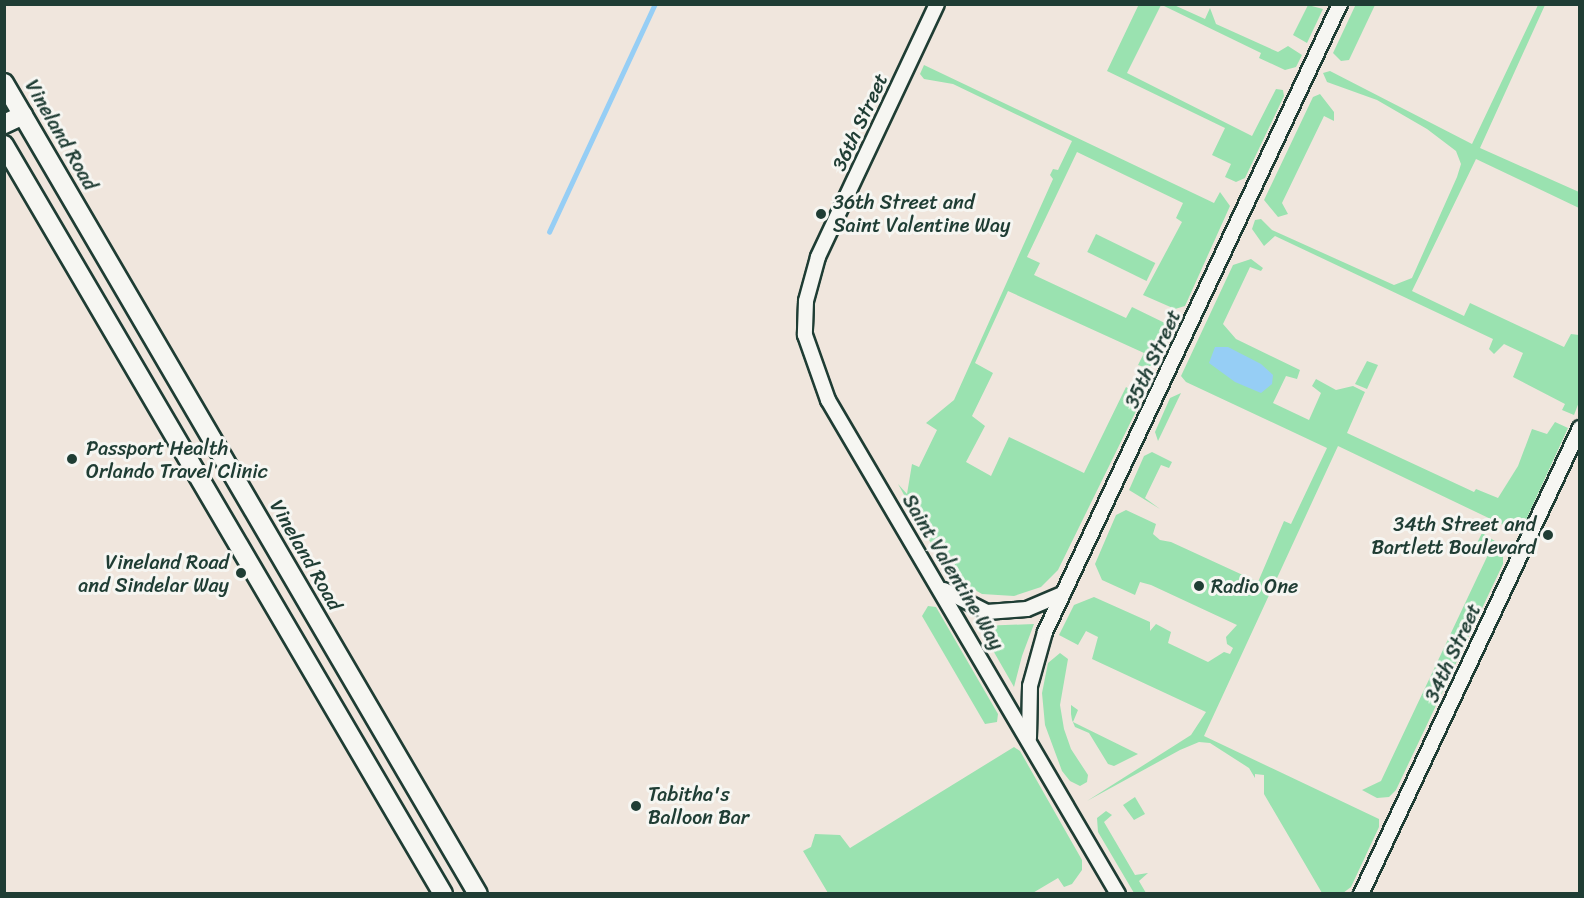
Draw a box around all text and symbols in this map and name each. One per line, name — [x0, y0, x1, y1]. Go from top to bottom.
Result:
street label: 36th Street — [827, 69, 893, 175]
street label: Vineland Road — [20, 75, 102, 195]
place label: 36th Street and Saint Valentine Way — [833, 190, 1009, 237]
marker: 36th Street and Saint Valentine Way — [814, 207, 828, 221]
street label: 35th Street — [1120, 306, 1186, 412]
place label: Passport Health Orlando Travel Clinic — [86, 436, 268, 483]
marker: Passport Health Orlando Travel Clinic — [63, 450, 81, 468]
street label: Saint Valentine Way — [897, 490, 1009, 654]
street label: Vineland Road — [265, 495, 347, 615]
place label: 34th Street and Bartlett Boulevard — [1372, 512, 1536, 559]
marker: 34th Street and Bartlett Boulevard — [1541, 528, 1555, 542]
place label: Vineland Road and Sindelar Way — [78, 550, 229, 597]
marker: Vineland Road and Sindelar Way — [234, 566, 248, 580]
place label: Radio One — [1211, 574, 1298, 598]
marker: Radio One — [1192, 579, 1206, 593]
street label: 34th Street — [1420, 600, 1486, 706]
place label: Tabitha's Balloon Bar — [648, 783, 749, 830]
marker: Tabitha's Balloon Bar — [629, 799, 643, 813]

